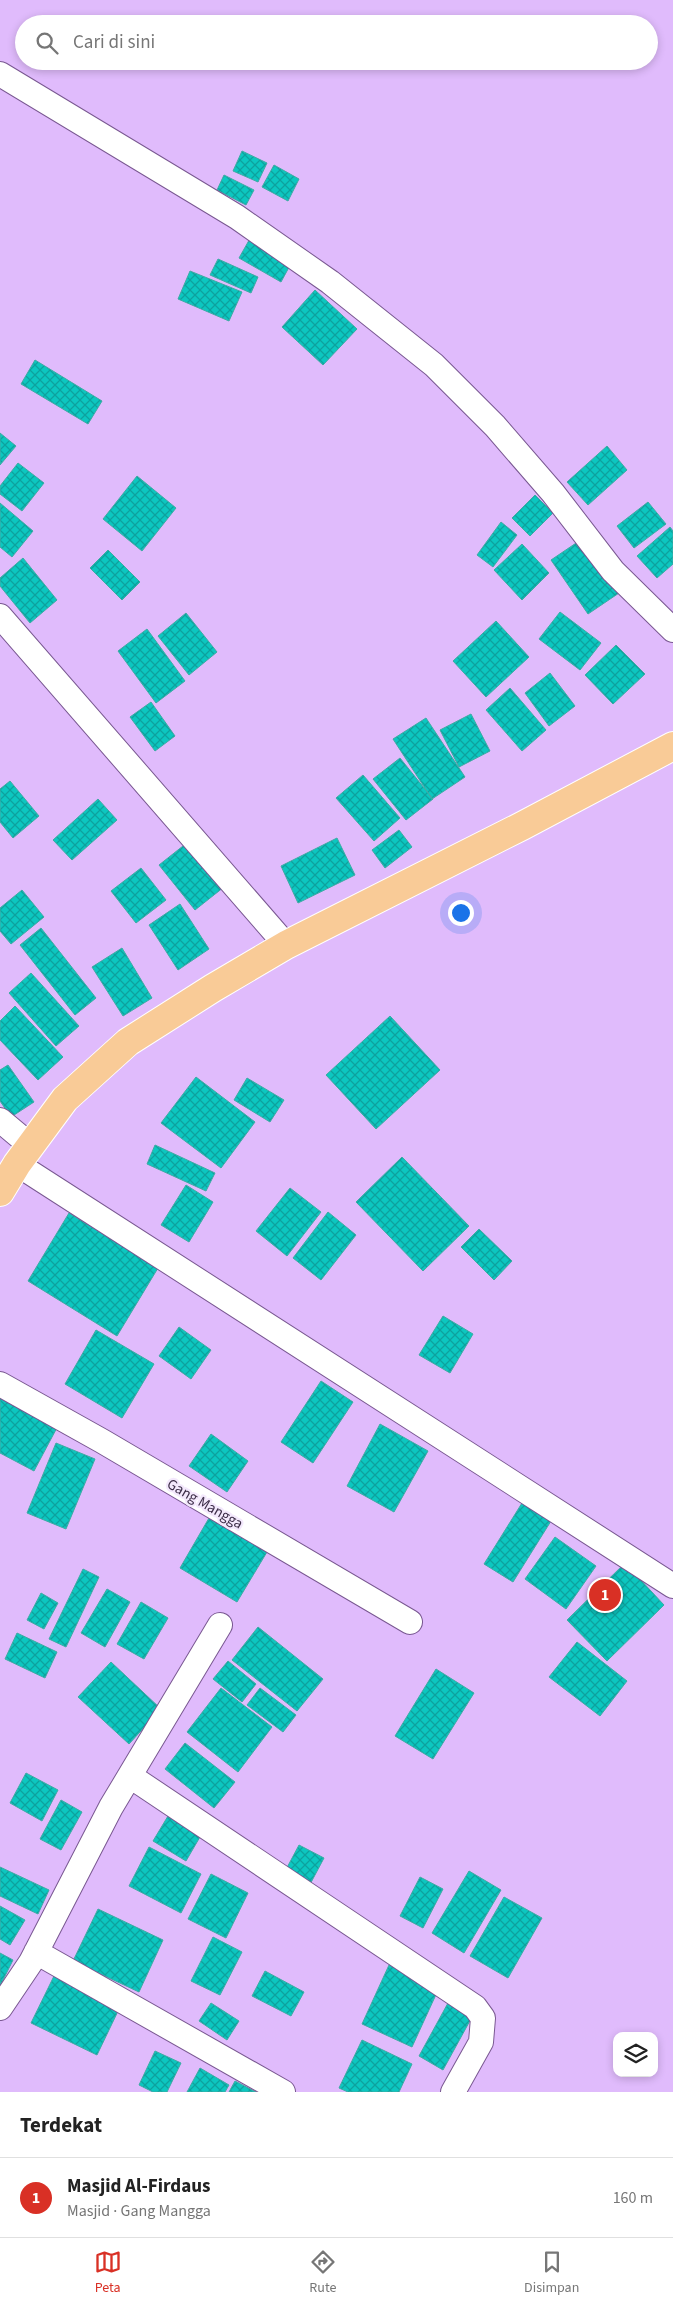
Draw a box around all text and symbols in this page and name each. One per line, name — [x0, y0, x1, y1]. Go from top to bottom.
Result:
search box — [15, 15, 658, 70]
icon: search — [33, 29, 61, 57]
text: Cari di sini — [73, 29, 155, 56]
your location — [448, 900, 474, 926]
street label: Gang Mangga — [163, 1474, 247, 1534]
pin: 1 — [589, 1576, 621, 1614]
map controls — [613, 2032, 658, 2077]
button: layers — [613, 2032, 658, 2077]
text: Terdekat — [20, 2110, 102, 2140]
text: Masjid Al-Firdaus — [67, 2173, 210, 2200]
text: 1 — [32, 2187, 40, 2209]
text: 160 m — [613, 2187, 653, 2209]
text: Masjid · Gang Mangga — [67, 2200, 211, 2222]
tab: Peta — [94, 2248, 122, 2298]
tab: Rute — [309, 2248, 337, 2298]
tab: Disimpan — [524, 2248, 579, 2298]

